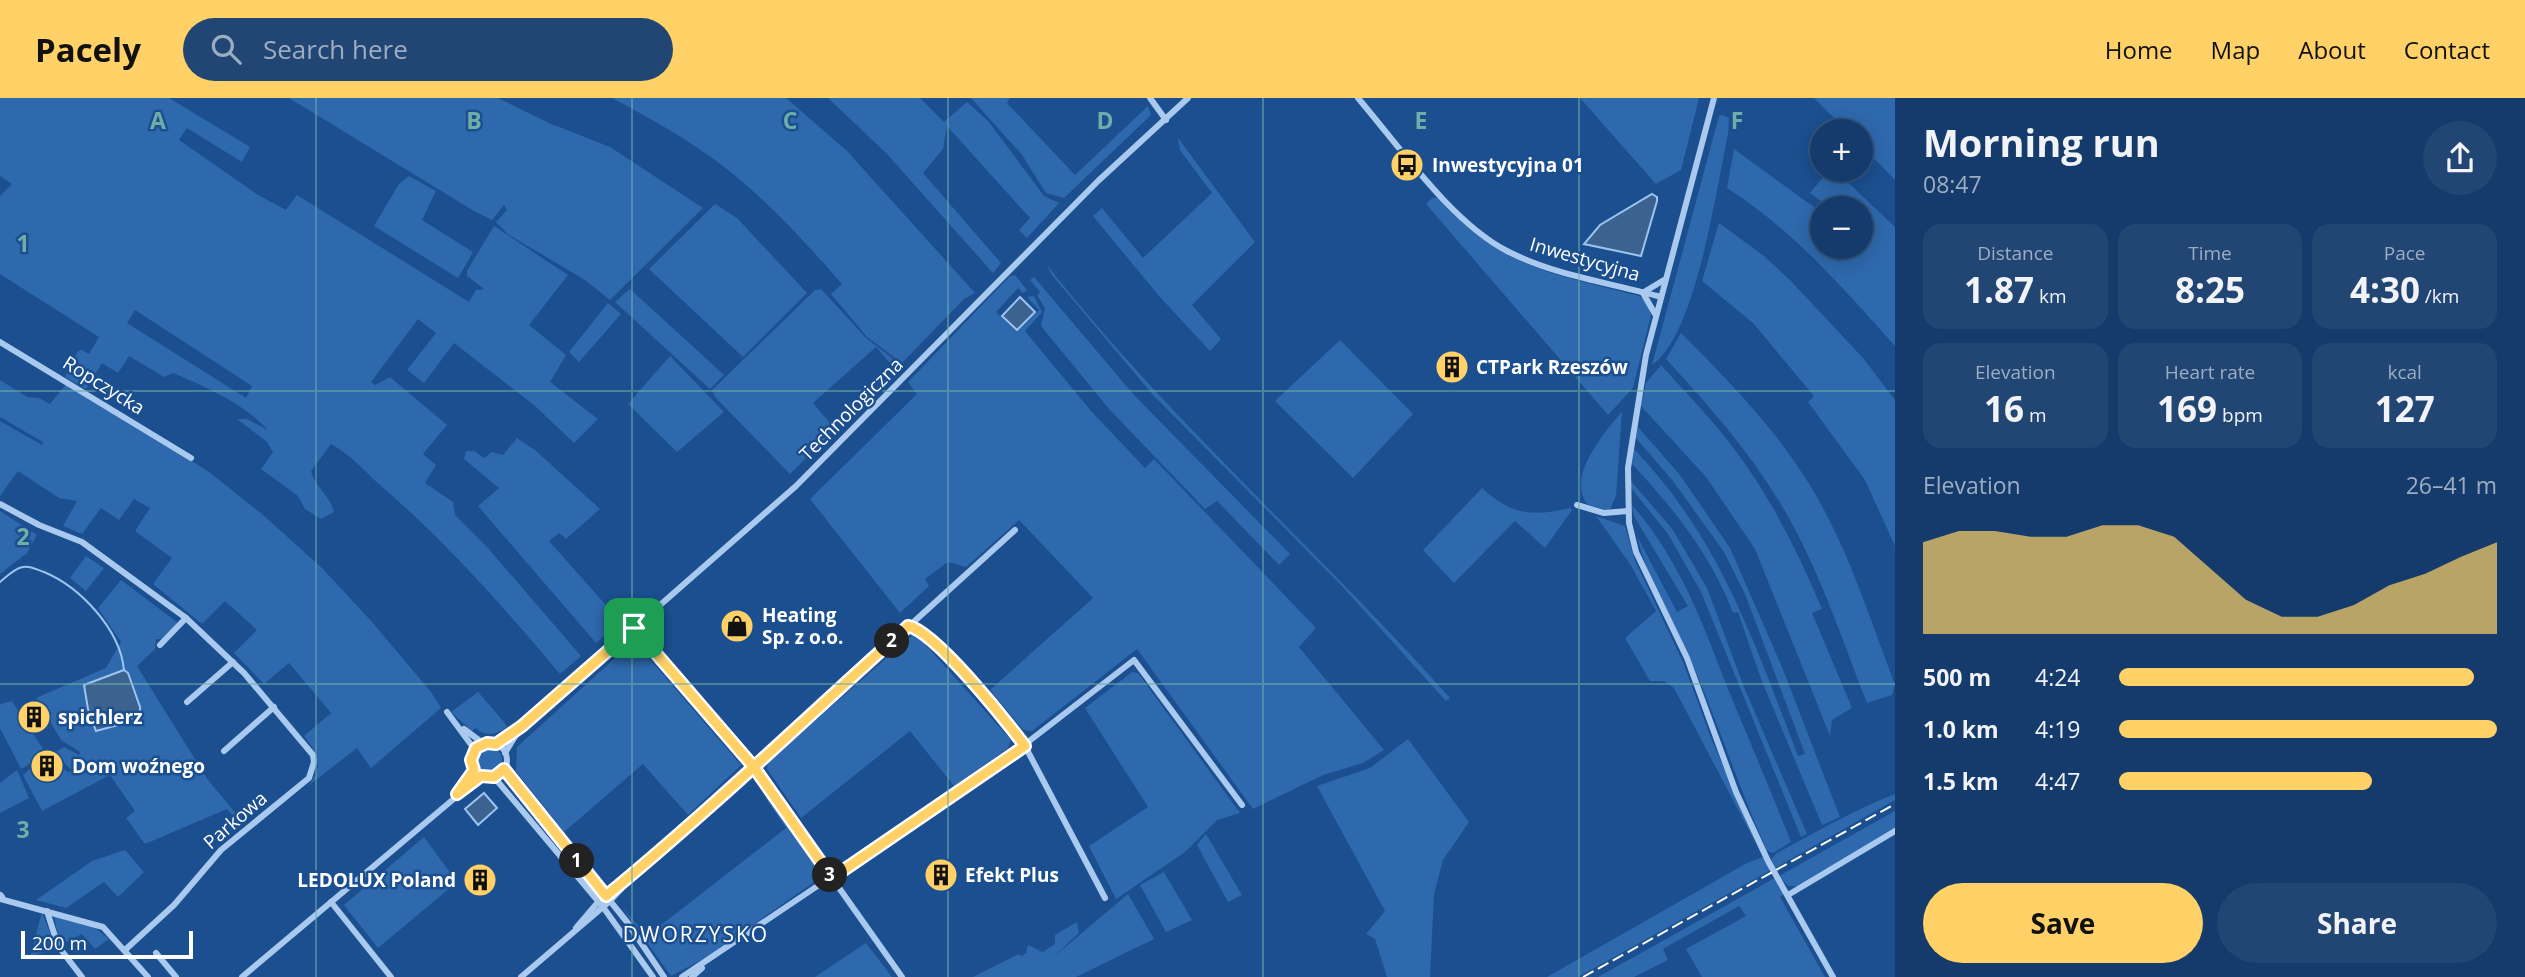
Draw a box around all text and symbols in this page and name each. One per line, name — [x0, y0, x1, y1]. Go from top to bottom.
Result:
search box — [183, 18, 673, 81]
text: Pacely — [35, 27, 141, 72]
icon: search — [207, 30, 245, 68]
text: Search here — [263, 31, 408, 67]
text: Home — [2105, 33, 2173, 66]
text: Map — [2211, 33, 2260, 66]
text: About — [2298, 33, 2366, 66]
text: Contact — [2404, 33, 2490, 66]
text: A — [150, 104, 166, 136]
text: B — [466, 104, 482, 136]
text: C — [783, 104, 797, 136]
text: D — [1096, 104, 1114, 136]
text: E — [1415, 104, 1427, 136]
text: F — [1731, 104, 1743, 136]
text: Morning run — [1923, 116, 2160, 168]
map controls — [1810, 119, 1873, 259]
button: + — [1810, 119, 1873, 182]
button: share — [2423, 121, 2497, 195]
bus stop icon: Inwestycyjna 01 — [1388, 146, 1426, 184]
place label: Inwestycyjna 01 — [1432, 152, 1584, 178]
text: 08:47 — [1923, 168, 1982, 200]
button: − — [1810, 196, 1873, 259]
text: 1 — [16, 227, 30, 259]
street label: Inwestycyjna — [1527, 231, 1643, 287]
text: Distance — [1977, 240, 2054, 266]
text: Time — [2188, 240, 2232, 266]
text: Pace — [2384, 240, 2426, 266]
text: 1.87 — [1964, 266, 2034, 313]
text: 8:25 — [2175, 266, 2245, 313]
text: 4:30 — [2350, 266, 2420, 313]
text: km — [2034, 283, 2067, 309]
text: /km — [2420, 283, 2459, 309]
building icon: CTPark Rzeszów — [1433, 348, 1471, 386]
street label: Ropczycka — [58, 350, 150, 420]
street label: Technologiczna — [794, 352, 908, 466]
place label: CTPark Rzeszów — [1476, 354, 1628, 380]
text: Elevation — [1975, 359, 2056, 385]
text: Heart rate — [2165, 359, 2255, 385]
text: kcal — [2387, 359, 2422, 385]
text: 16 — [1984, 385, 2024, 432]
text: 169 — [2157, 385, 2217, 432]
text: 127 — [2375, 385, 2435, 432]
text: m — [2024, 402, 2047, 428]
text: bpm — [2217, 402, 2263, 428]
text: Elevation — [1923, 469, 2021, 501]
text: 26–41 m — [2406, 469, 2497, 501]
text: 2 — [16, 520, 30, 552]
pin — [604, 598, 664, 658]
place label: Heating Sp. z o.o. — [762, 602, 843, 650]
shop icon: Heating Sp. z o.o. — [718, 607, 756, 645]
icon: arrive — [615, 609, 653, 647]
pin: 2 — [874, 624, 910, 658]
text: 2 — [886, 627, 897, 653]
text: 500 m — [1923, 661, 1991, 693]
text: 4:24 — [2035, 661, 2081, 693]
building icon: spichlerz — [15, 698, 53, 736]
place label: spichlerz — [58, 704, 142, 730]
text: 1.0 km — [1923, 713, 1999, 745]
text: 4:19 — [2035, 713, 2081, 745]
building icon: Dom woźnego — [28, 747, 66, 785]
place label: Dom woźnego — [72, 753, 205, 779]
text: 1.5 km — [1923, 765, 1999, 797]
text: 4:47 — [2035, 765, 2081, 797]
street label: Parkowa — [198, 785, 272, 855]
text: 3 — [16, 813, 30, 845]
pin: 1 — [560, 844, 594, 878]
text: 1 — [571, 847, 582, 873]
building icon: Efekt Plus — [922, 856, 960, 894]
pin: 3 — [812, 858, 848, 892]
building icon: LEDOLUX Poland — [461, 861, 499, 899]
text: 3 — [824, 861, 835, 887]
place label: Efekt Plus — [965, 862, 1059, 888]
place label: LEDOLUX Poland — [297, 867, 456, 893]
button: Save — [1923, 883, 2203, 963]
button: Share — [2217, 883, 2497, 963]
district label: DWORZYSKO — [623, 920, 769, 948]
scale bar — [21, 928, 192, 960]
text: 200 m — [32, 930, 87, 956]

